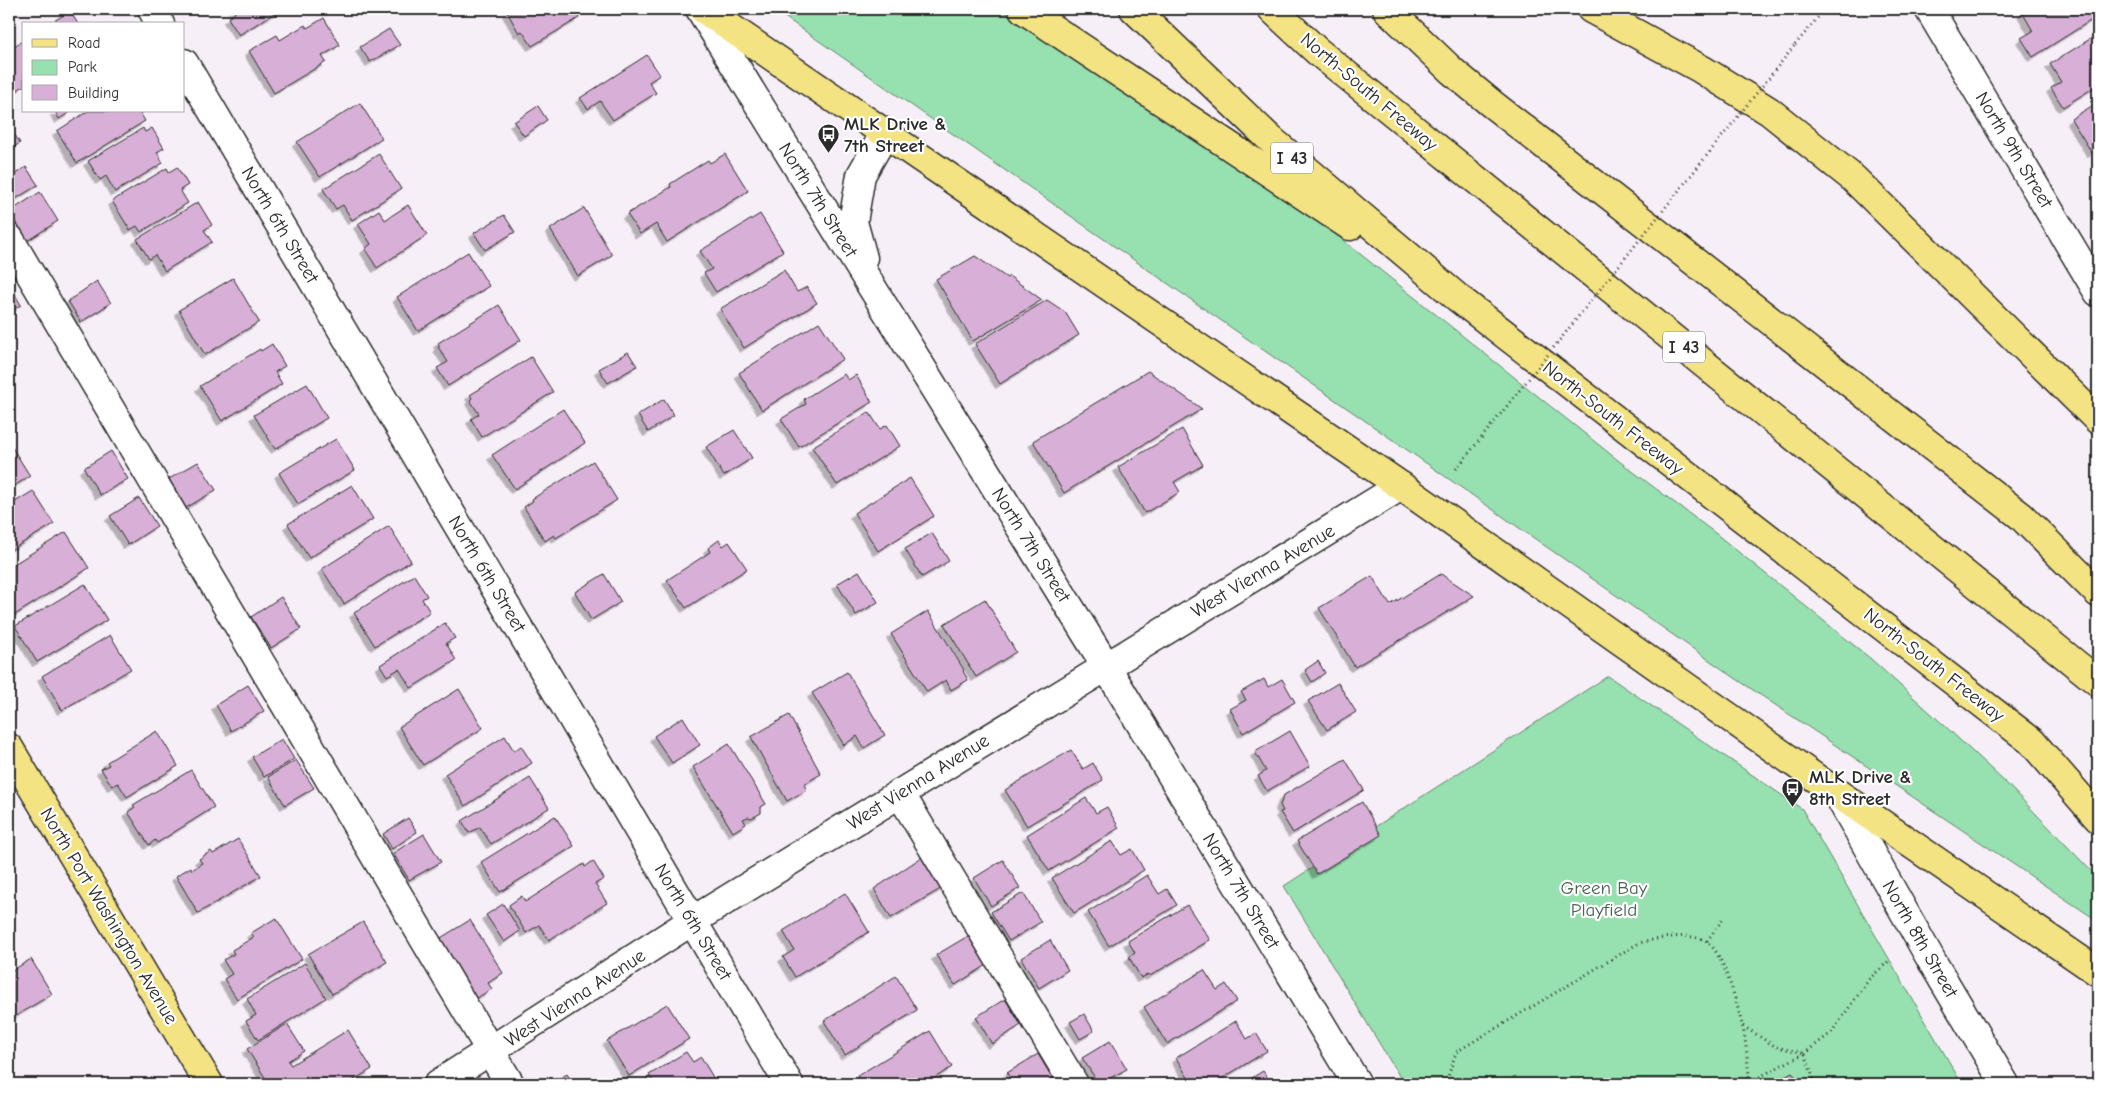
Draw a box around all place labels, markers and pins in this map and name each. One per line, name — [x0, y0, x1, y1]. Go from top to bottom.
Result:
place label: MLK Drive & 7th Street — [844, 113, 946, 157]
bus stop icon: MLK Drive & 7th Street — [816, 123, 840, 154]
place label: MLK Drive & 8th Street — [1809, 766, 1911, 810]
bus stop icon: MLK Drive & 8th Street — [1781, 776, 1805, 807]

